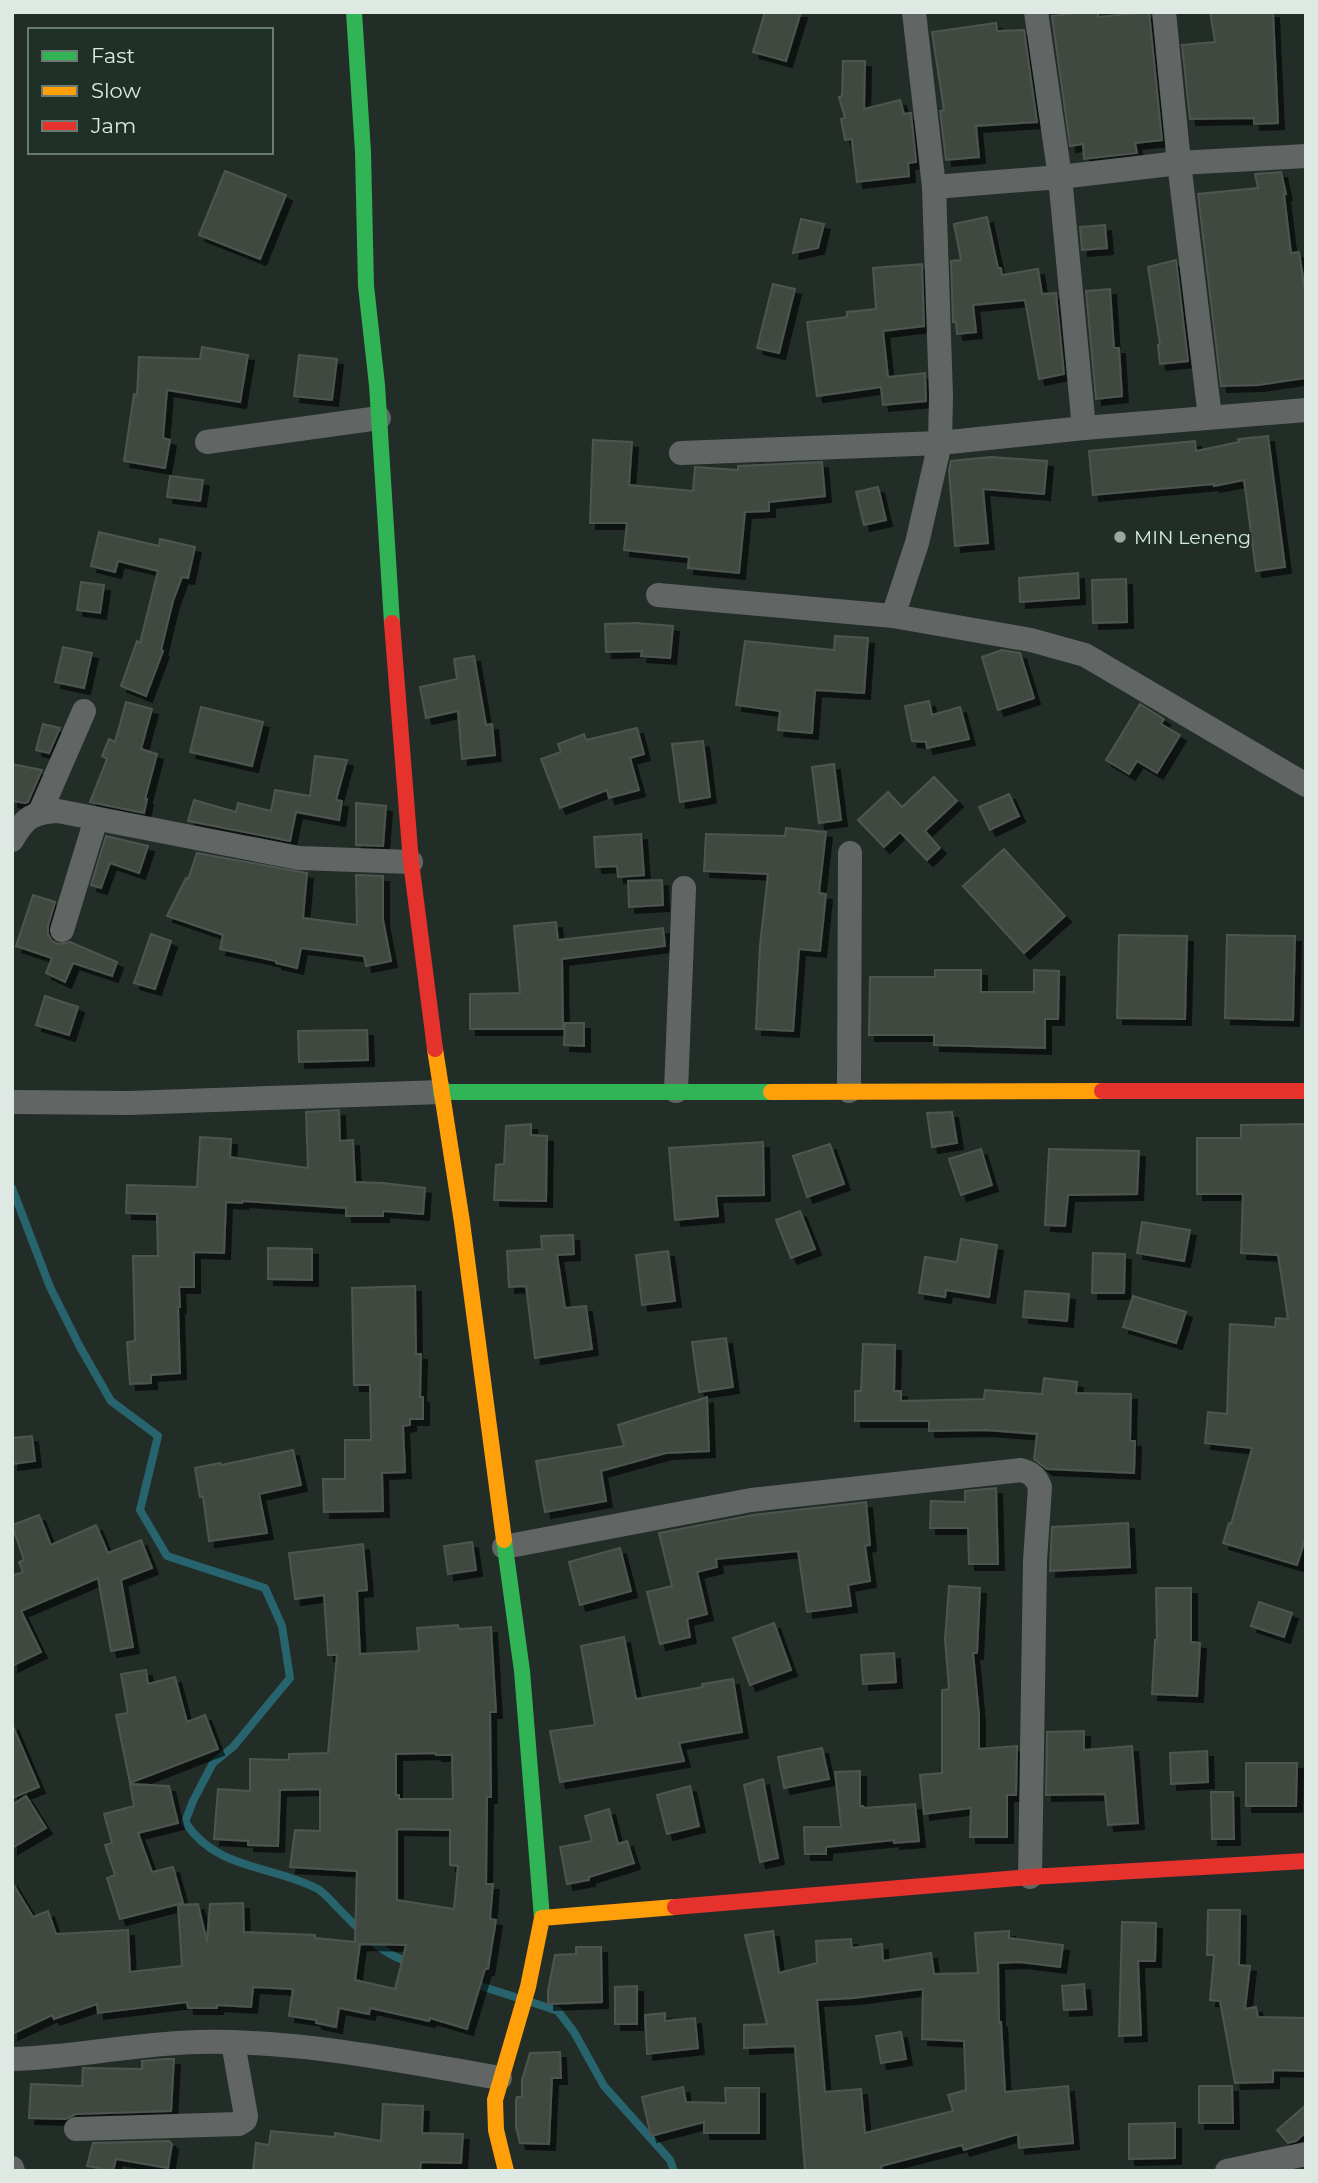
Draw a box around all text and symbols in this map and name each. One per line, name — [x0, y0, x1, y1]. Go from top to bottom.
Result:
legend — [28, 28, 273, 154]
text: Fast — [91, 43, 135, 68]
text: Slow — [91, 78, 141, 103]
text: Jam — [90, 113, 136, 138]
place label: MIN Leneng — [1134, 526, 1251, 549]
marker: MIN Leneng — [1112, 529, 1128, 545]

